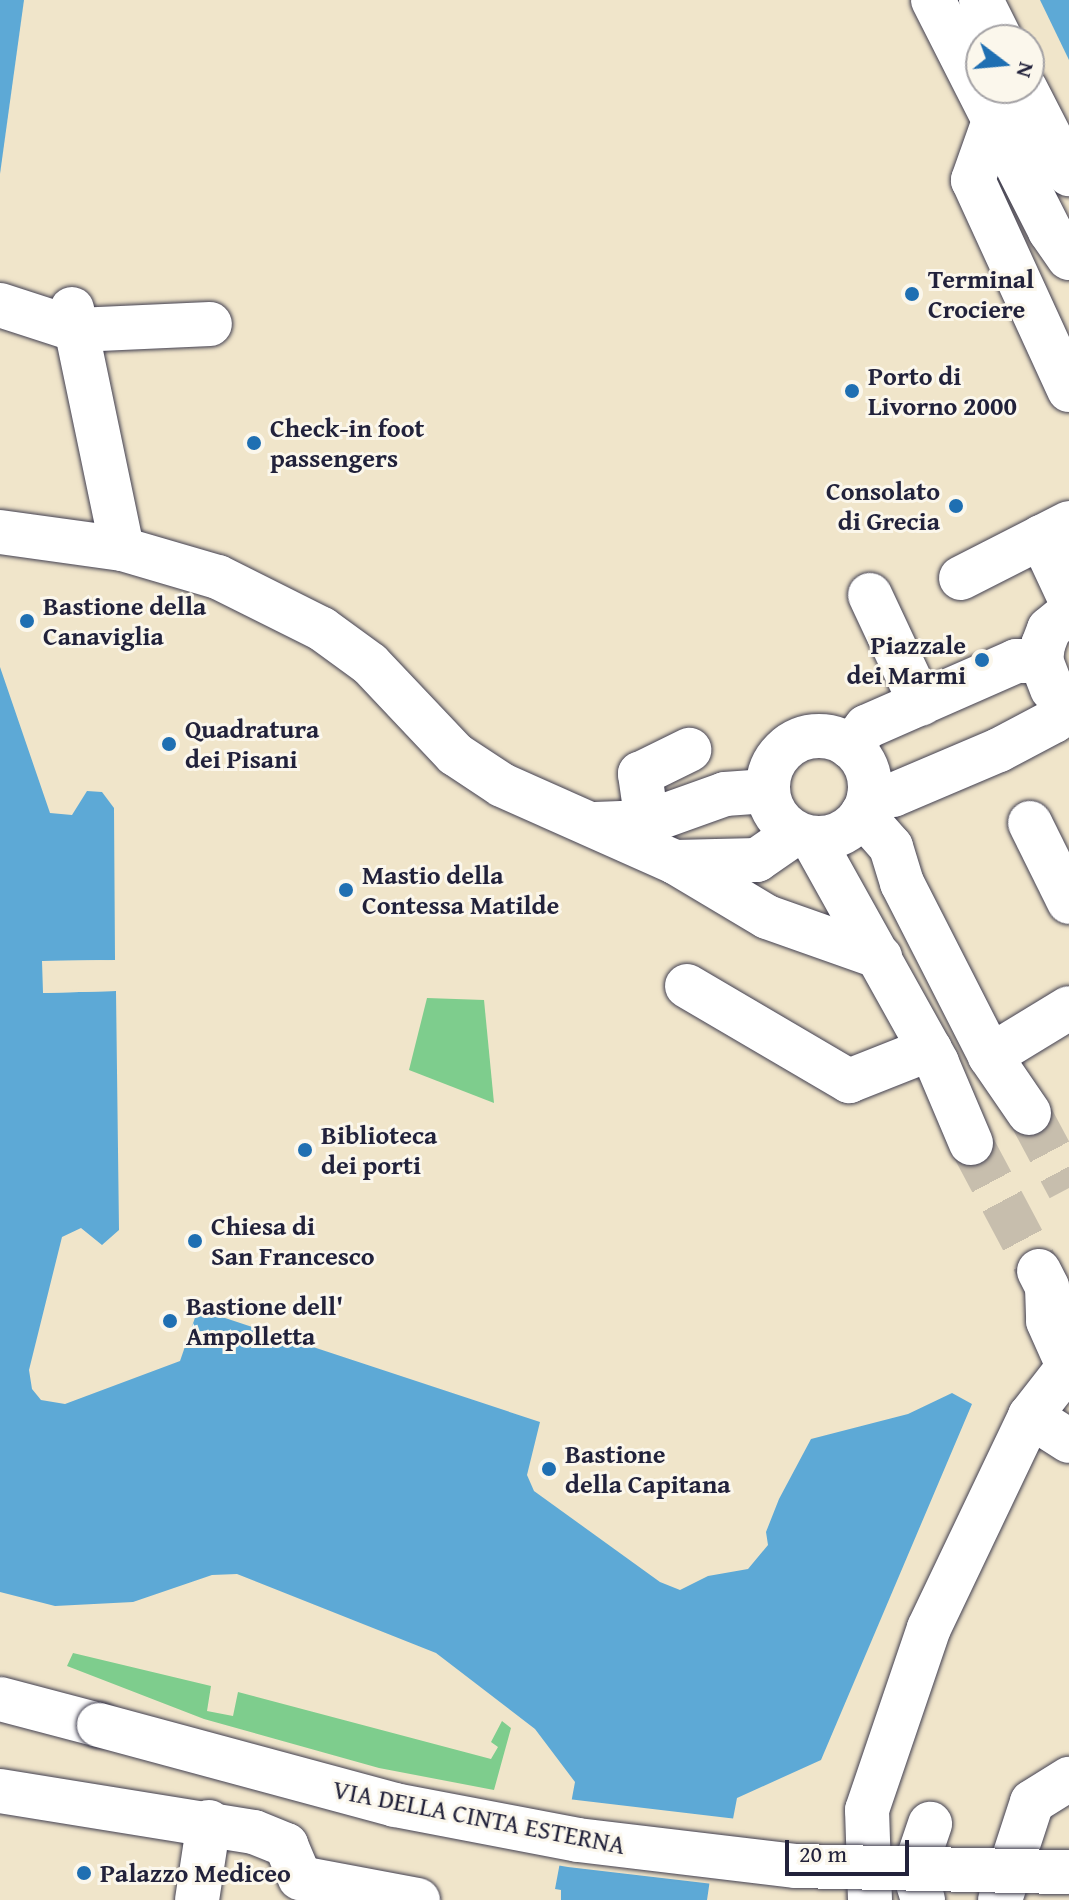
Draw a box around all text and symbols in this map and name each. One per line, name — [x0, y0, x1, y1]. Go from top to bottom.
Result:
north arrow — [965, 24, 1045, 104]
text: N — [1009, 59, 1044, 82]
place label: Terminal Crociere — [928, 263, 1034, 324]
marker: Terminal Crociere — [903, 285, 921, 303]
place label: Porto di Livorno 2000 — [868, 360, 1017, 422]
marker: Porto di Livorno 2000 — [843, 382, 861, 400]
place label: Check-in foot passengers — [270, 412, 424, 474]
marker: Check-in foot passengers — [245, 434, 263, 452]
place label: Consolato di Grecia — [826, 475, 940, 536]
marker: Consolato di Grecia — [947, 497, 965, 515]
place label: Bastione della Canaviglia — [43, 590, 206, 652]
marker: Bastione della Canaviglia — [18, 612, 36, 630]
place label: Piazzale dei Marmi — [847, 629, 966, 690]
marker: Piazzale dei Marmi — [973, 651, 991, 669]
place label: Quadratura dei Pisani — [185, 713, 319, 774]
marker: Quadratura dei Pisani — [160, 735, 178, 753]
place label: Mastio della Contessa Matilde — [362, 859, 559, 920]
marker: Mastio della Contessa Matilde — [337, 881, 355, 899]
place label: Biblioteca dei porti — [321, 1119, 437, 1180]
marker: Biblioteca dei porti — [296, 1141, 314, 1159]
place label: Chiesa di San Francesco — [211, 1210, 375, 1272]
marker: Chiesa di San Francesco — [186, 1232, 204, 1250]
place label: Bastione dell' Ampolletta — [186, 1290, 343, 1352]
marker: Bastione dell' Ampolletta — [161, 1312, 179, 1330]
place label: Bastione della Capitana — [565, 1438, 731, 1500]
marker: Bastione della Capitana — [540, 1460, 558, 1478]
street label: VIA DELLA CINTA ESTERNA — [330, 1773, 628, 1861]
scale bar — [789, 1824, 913, 1874]
text: 20 m — [799, 1836, 847, 1871]
place label: Palazzo Mediceo — [100, 1857, 291, 1889]
marker: Palazzo Mediceo — [75, 1864, 93, 1882]

